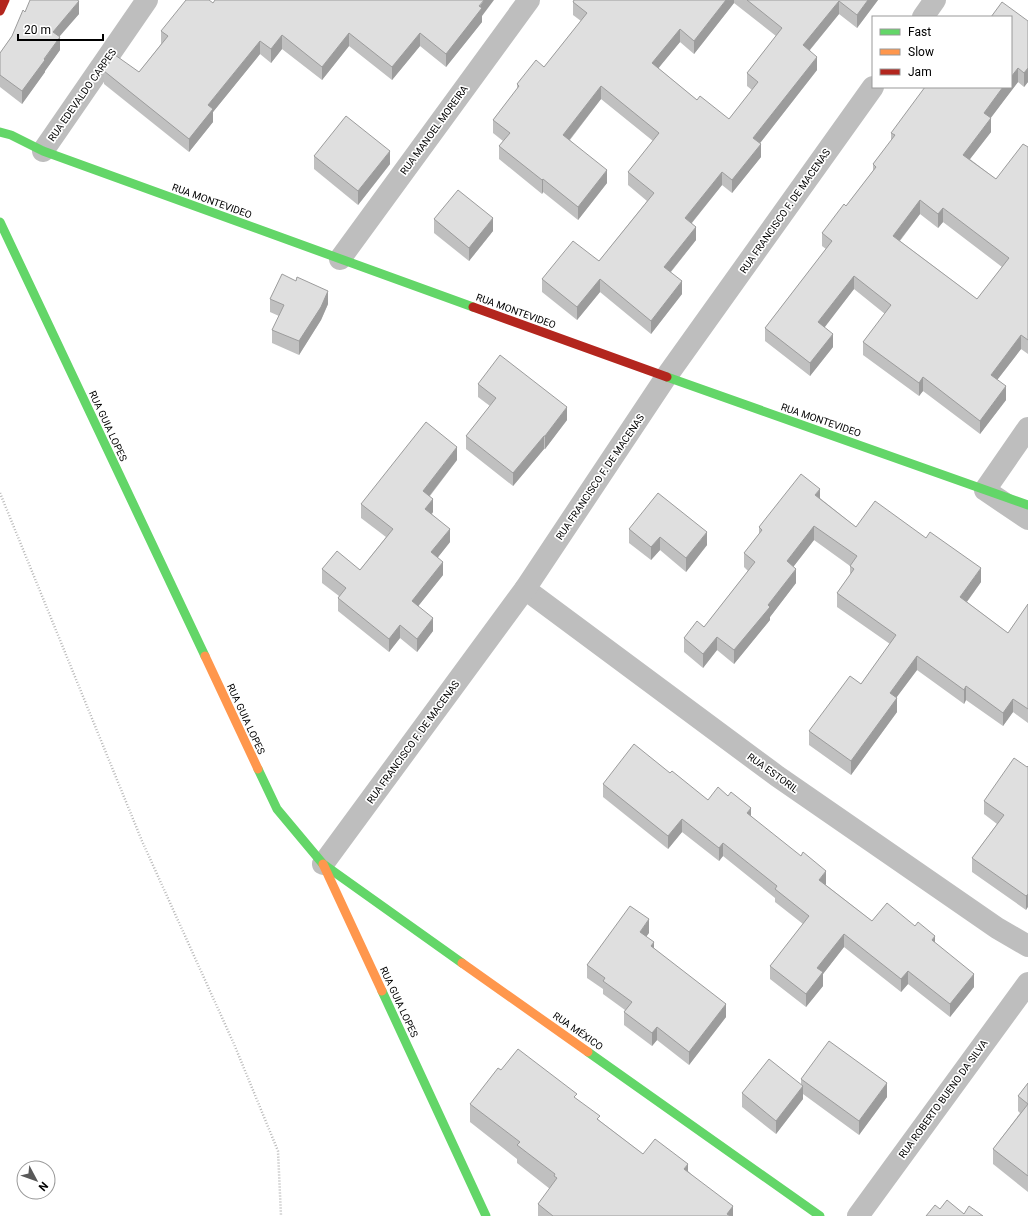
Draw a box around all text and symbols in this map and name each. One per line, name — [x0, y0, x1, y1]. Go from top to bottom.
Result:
scale bar — [18, 16, 103, 42]
legend — [872, 16, 1012, 88]
text: 20 m — [24, 23, 51, 37]
text: Fast — [908, 25, 931, 39]
text: Slow — [908, 45, 934, 59]
street label: RUA EDEVALDO CARPES — [46, 47, 118, 143]
text: Jam — [908, 65, 932, 79]
street label: RUA MANOEL MOREIRA — [398, 83, 470, 177]
street label: RUA FRANCISCO F. DE MACENAS — [738, 147, 832, 275]
street label: RUA MONTEVIDEO — [171, 181, 253, 221]
street label: RUA MONTEVIDEO — [475, 291, 557, 331]
street label: RUA GUIA LOPES — [87, 389, 129, 463]
street label: RUA MONTEVIDEO — [779, 401, 863, 439]
street label: RUA FRANCISCO F. DE MACENAS — [554, 412, 646, 542]
street label: RUA FRANCISCO F. DE MACENAS — [365, 678, 461, 806]
street label: RUA GUIA LOPES — [225, 682, 267, 756]
street label: RUA ESTORIL — [745, 751, 801, 795]
street label: RUA GUIA LOPES — [378, 965, 420, 1039]
street label: RUA MÉXICO — [551, 1009, 606, 1052]
street label: RUA ROBERTO BUENO DA SILVA — [896, 1037, 990, 1160]
north arrow — [16, 1160, 56, 1200]
text: N — [36, 1179, 51, 1194]

